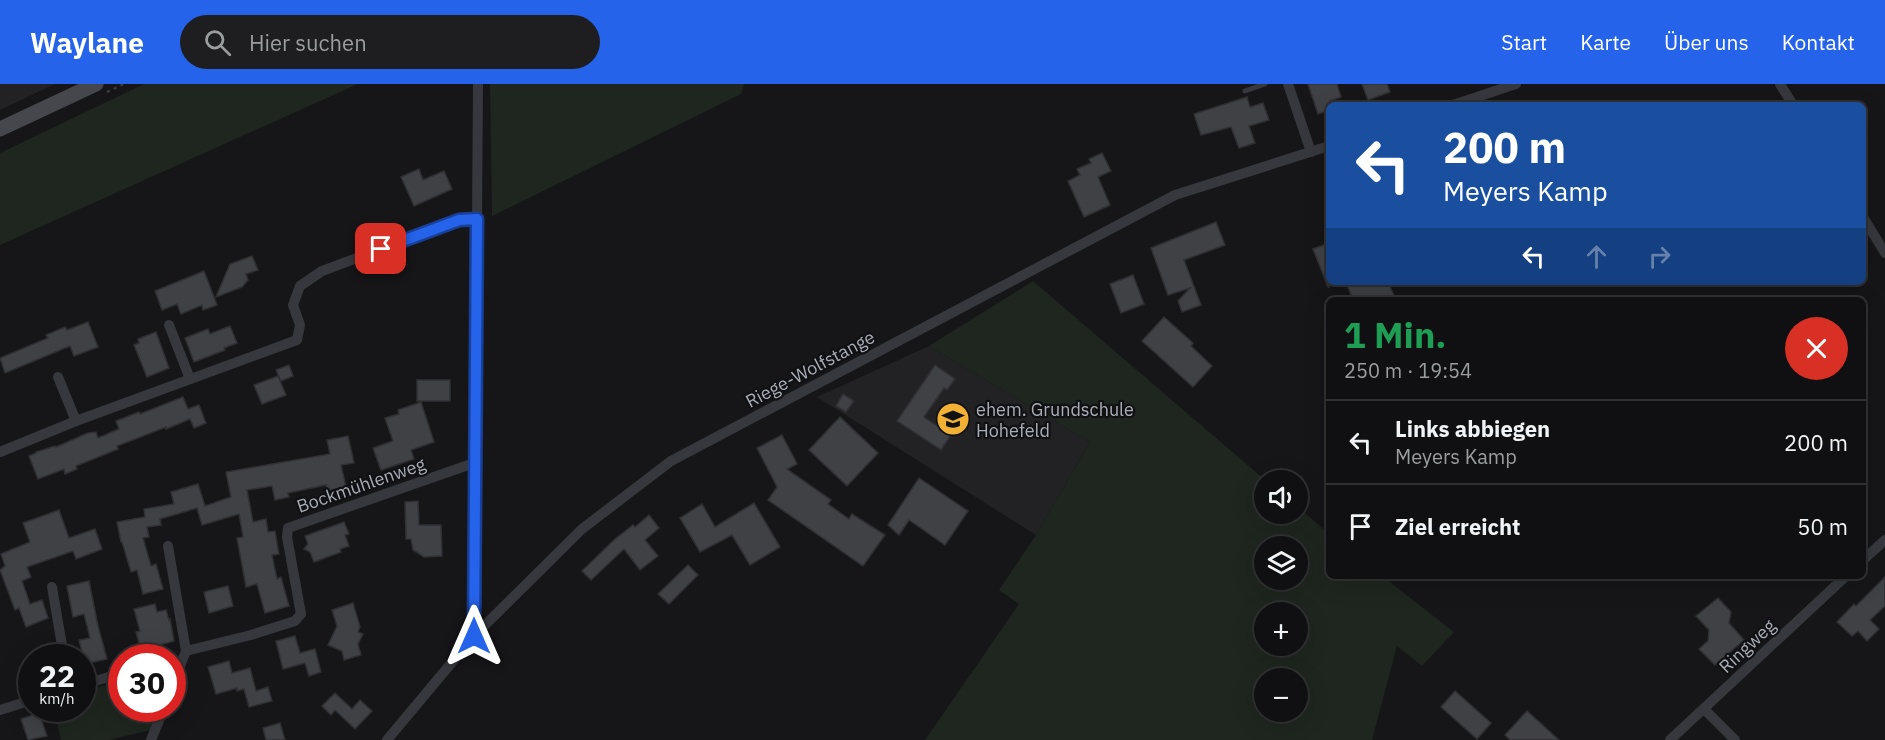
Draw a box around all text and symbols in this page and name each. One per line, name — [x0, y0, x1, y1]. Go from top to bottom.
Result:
search box — [180, 15, 600, 69]
text: Waylane — [30, 24, 144, 61]
icon: search — [201, 26, 234, 59]
text: Hier suchen — [249, 28, 367, 57]
text: Start — [1501, 28, 1547, 56]
text: Karte — [1580, 28, 1631, 56]
text: Über uns — [1664, 28, 1749, 56]
text: Kontakt — [1782, 28, 1855, 56]
text: 200 m — [1443, 120, 1566, 175]
icon: left — [1344, 126, 1422, 204]
text: Meyers Kamp — [1443, 173, 1608, 208]
pin — [355, 223, 406, 274]
icon: arrive — [364, 232, 397, 265]
icon: left — [1517, 240, 1550, 273]
icon: ahead — [1580, 240, 1613, 273]
icon: right — [1643, 240, 1676, 273]
text: 1 Min. — [1344, 311, 1447, 358]
button: close — [1785, 317, 1848, 380]
street label: Riege-Wolfstange — [741, 325, 879, 413]
text: 250 m · 19:54 — [1344, 357, 1472, 384]
place label: ehem. Grundschule Hohefeld — [976, 398, 1134, 442]
school or university icon: ehem. Grundschule Hohefeld — [935, 401, 971, 437]
text: Links abbiegen — [1395, 414, 1550, 443]
icon: left — [1344, 426, 1377, 459]
text: 200 m — [1784, 428, 1848, 457]
text: Meyers Kamp — [1395, 443, 1517, 470]
street label: Bockmühlenweg — [294, 452, 429, 518]
map controls — [1254, 470, 1308, 722]
button: sound — [1254, 470, 1308, 524]
icon: arrive — [1344, 510, 1377, 543]
text: Ziel erreicht — [1395, 512, 1520, 541]
text: 50 m — [1797, 512, 1848, 541]
button: layers — [1254, 536, 1308, 590]
button: + — [1254, 602, 1308, 656]
position arrow — [442, 604, 506, 668]
street label: Ringweg — [1714, 614, 1780, 678]
speed limit sign: 30 — [108, 644, 186, 722]
text: 22 — [39, 656, 75, 695]
button: − — [1254, 668, 1308, 722]
text: km/h — [39, 689, 75, 708]

